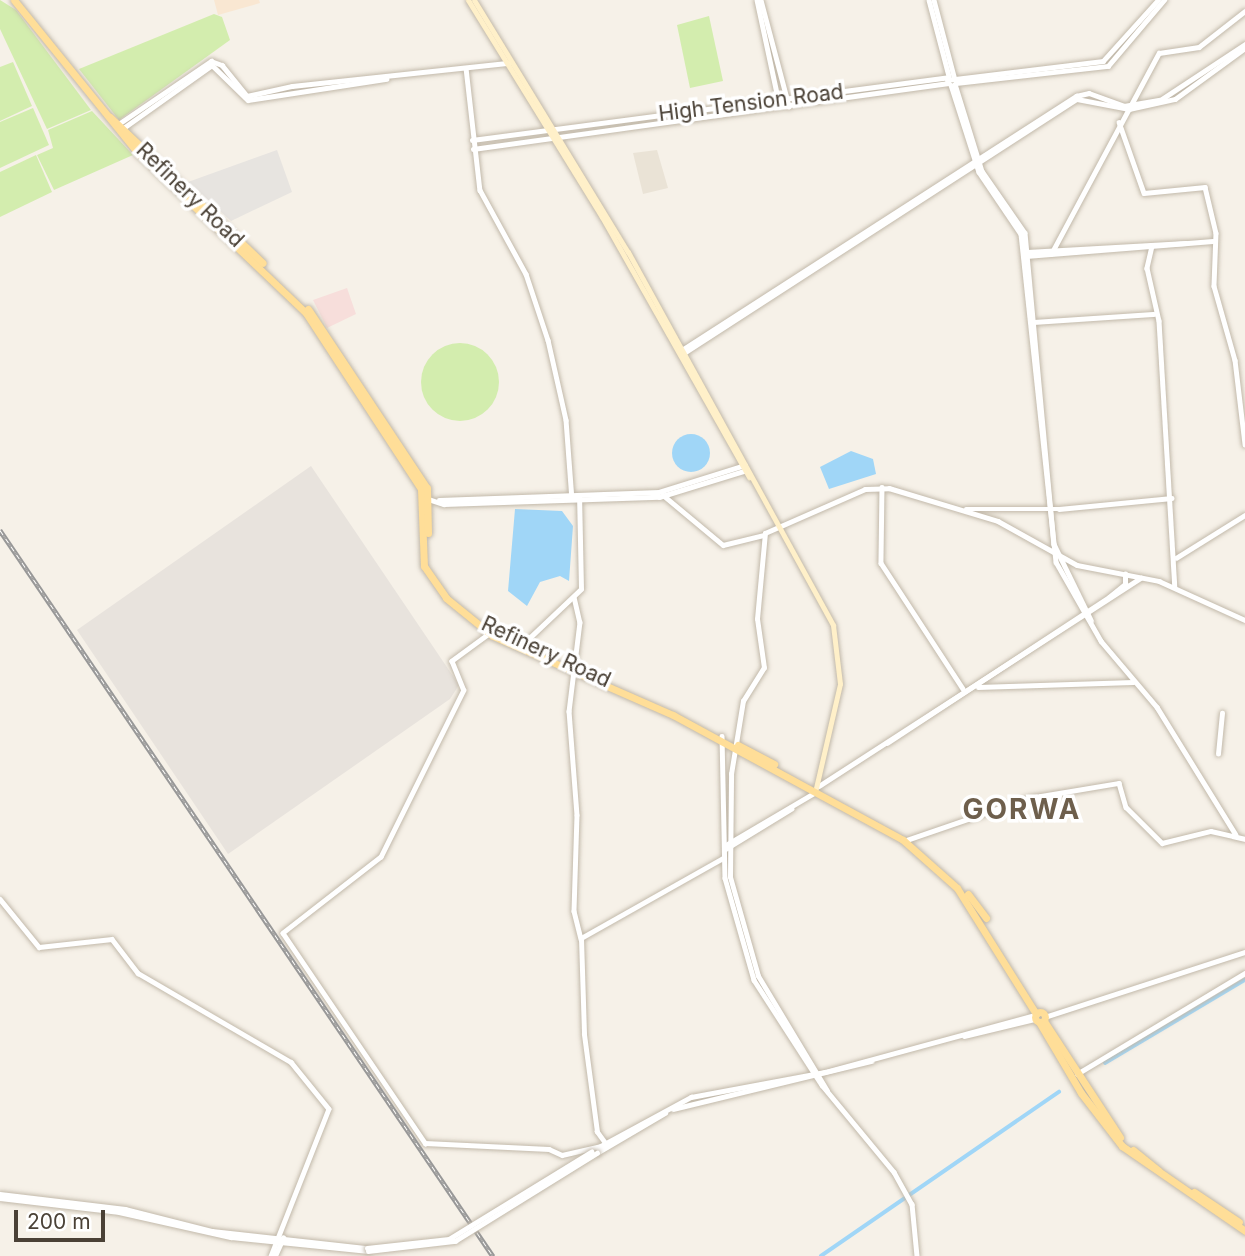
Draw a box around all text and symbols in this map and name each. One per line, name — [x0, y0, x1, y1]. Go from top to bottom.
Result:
street label: High Tension Road — [657, 79, 845, 127]
street label: Refinery Road — [131, 137, 249, 253]
street label: Refinery Road — [477, 611, 615, 693]
district label: GORWA — [963, 792, 1081, 826]
scale bar — [18, 1196, 108, 1240]
text: 200 m — [27, 1209, 91, 1234]

